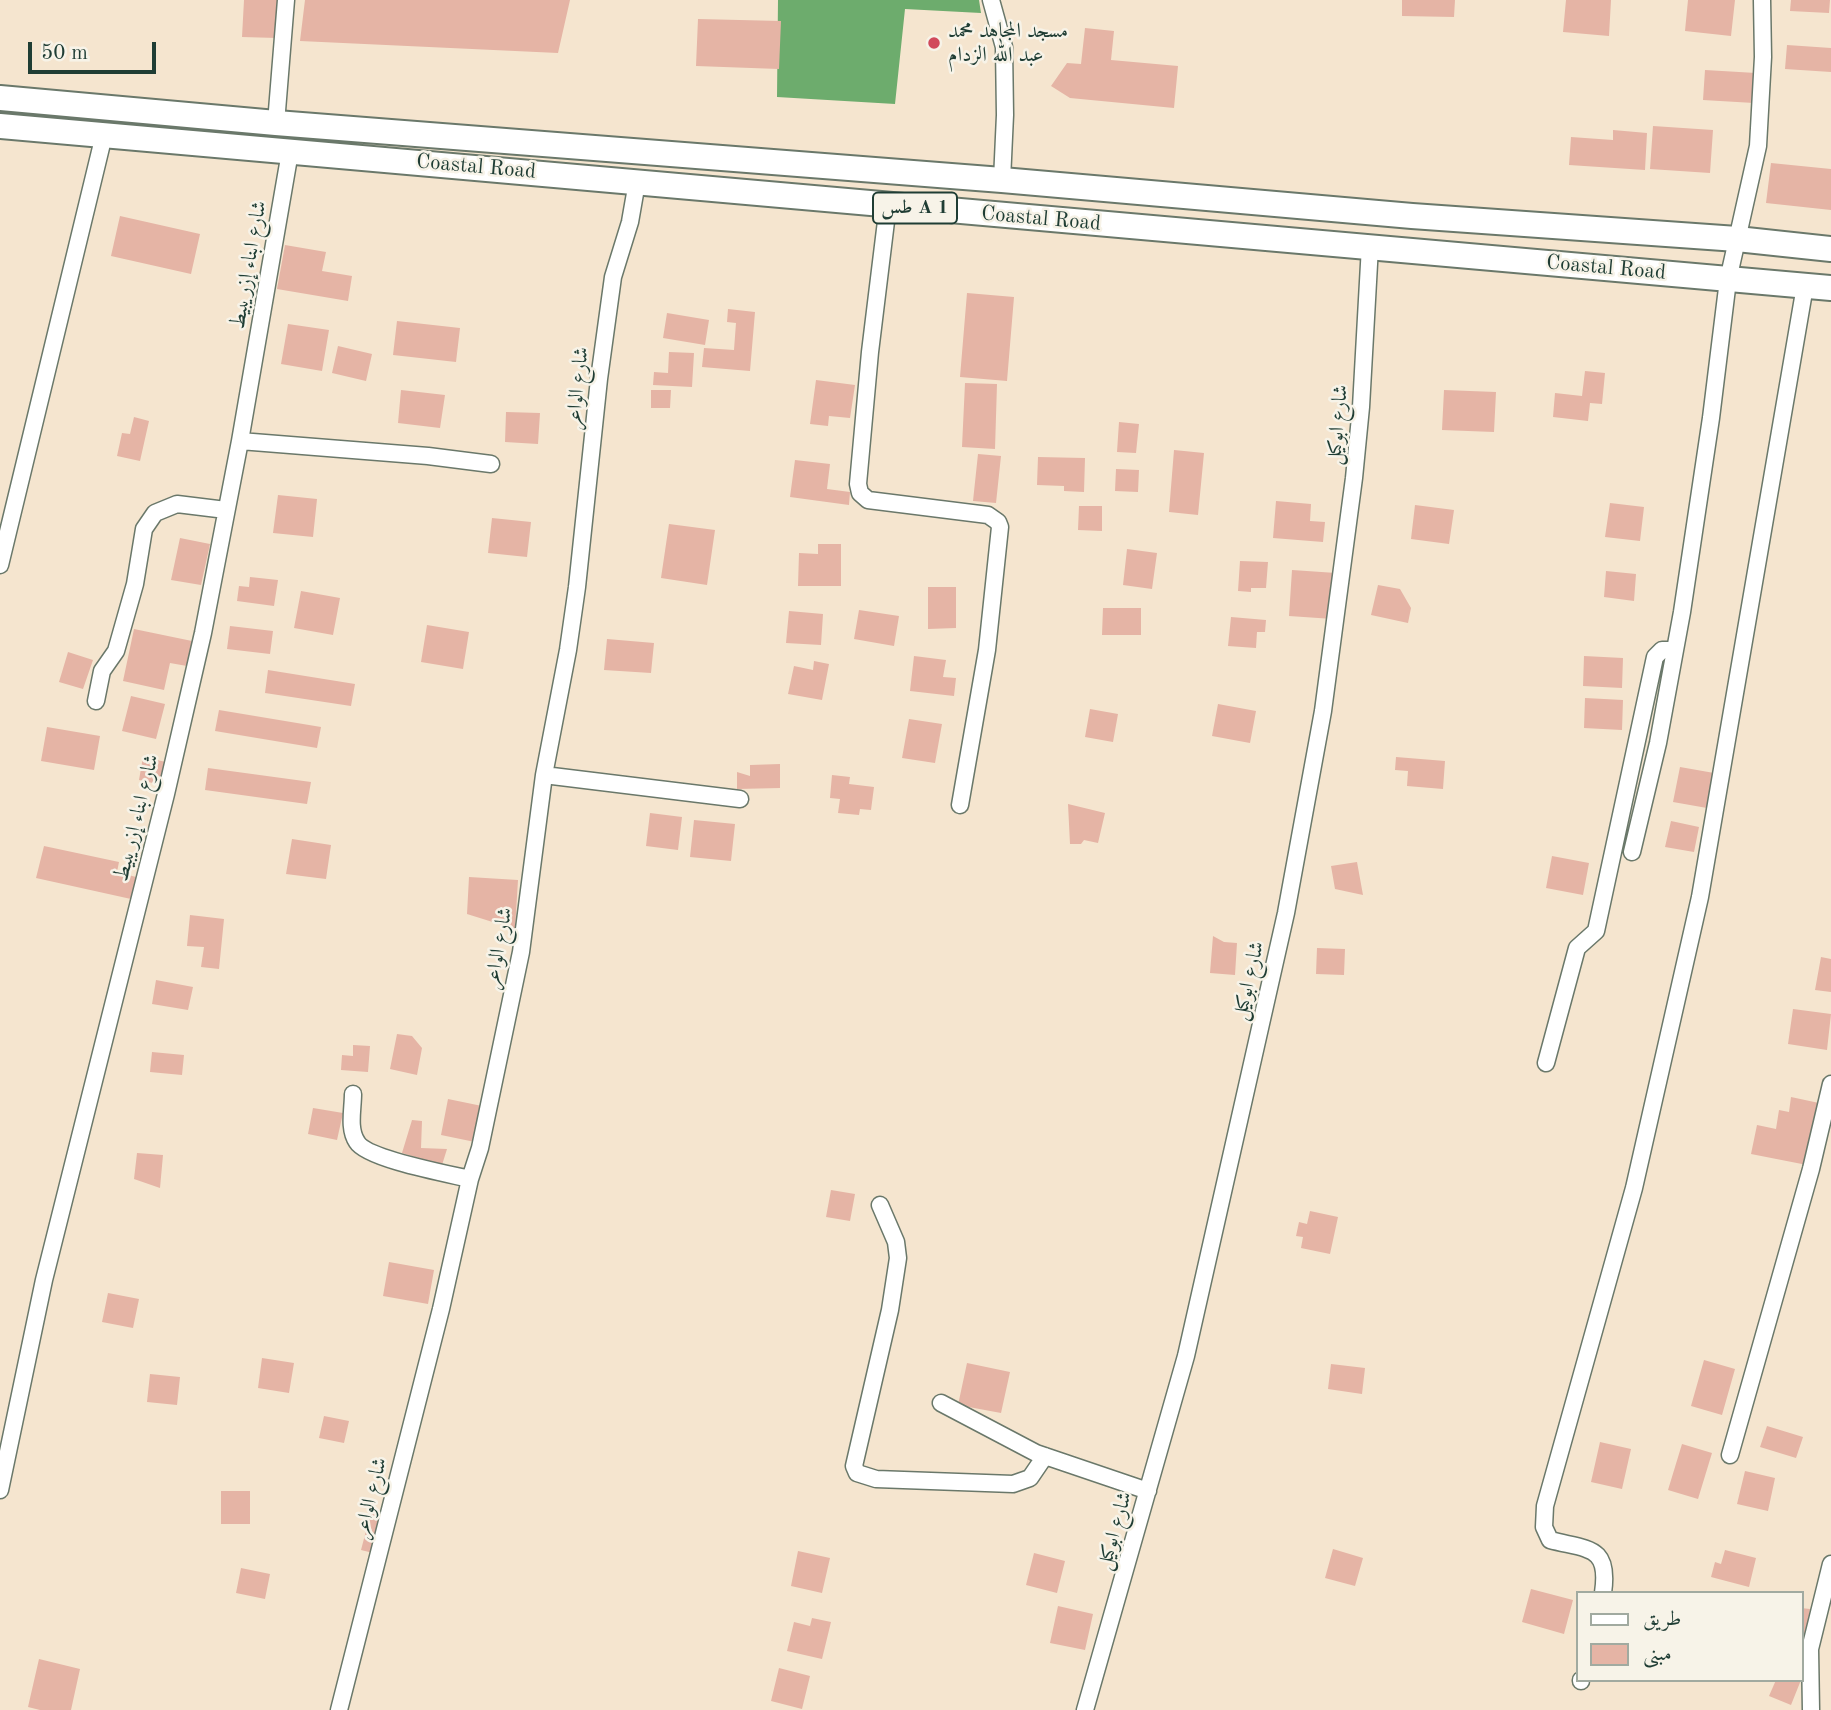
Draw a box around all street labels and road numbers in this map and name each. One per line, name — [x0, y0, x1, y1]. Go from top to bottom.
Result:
street label: Coastal Road — [415, 149, 537, 185]
road number: طس A 1 — [873, 192, 957, 224]
street label: شارع ابناء إزريبيط — [225, 199, 273, 331]
street label: Coastal Road — [980, 201, 1102, 237]
street label: Coastal Road — [1545, 250, 1667, 286]
street label: شارع الواعر — [561, 346, 595, 430]
street label: شارع ابوكيل — [1322, 384, 1354, 466]
street label: شارع ابناء إزريبيط — [109, 752, 165, 884]
street label: شارع الواعر — [479, 905, 519, 991]
street label: شارع ابوكيل — [1228, 939, 1270, 1023]
street label: شارع الواعر — [349, 1455, 393, 1541]
street label: شارع ابوكيل — [1092, 1489, 1138, 1573]

